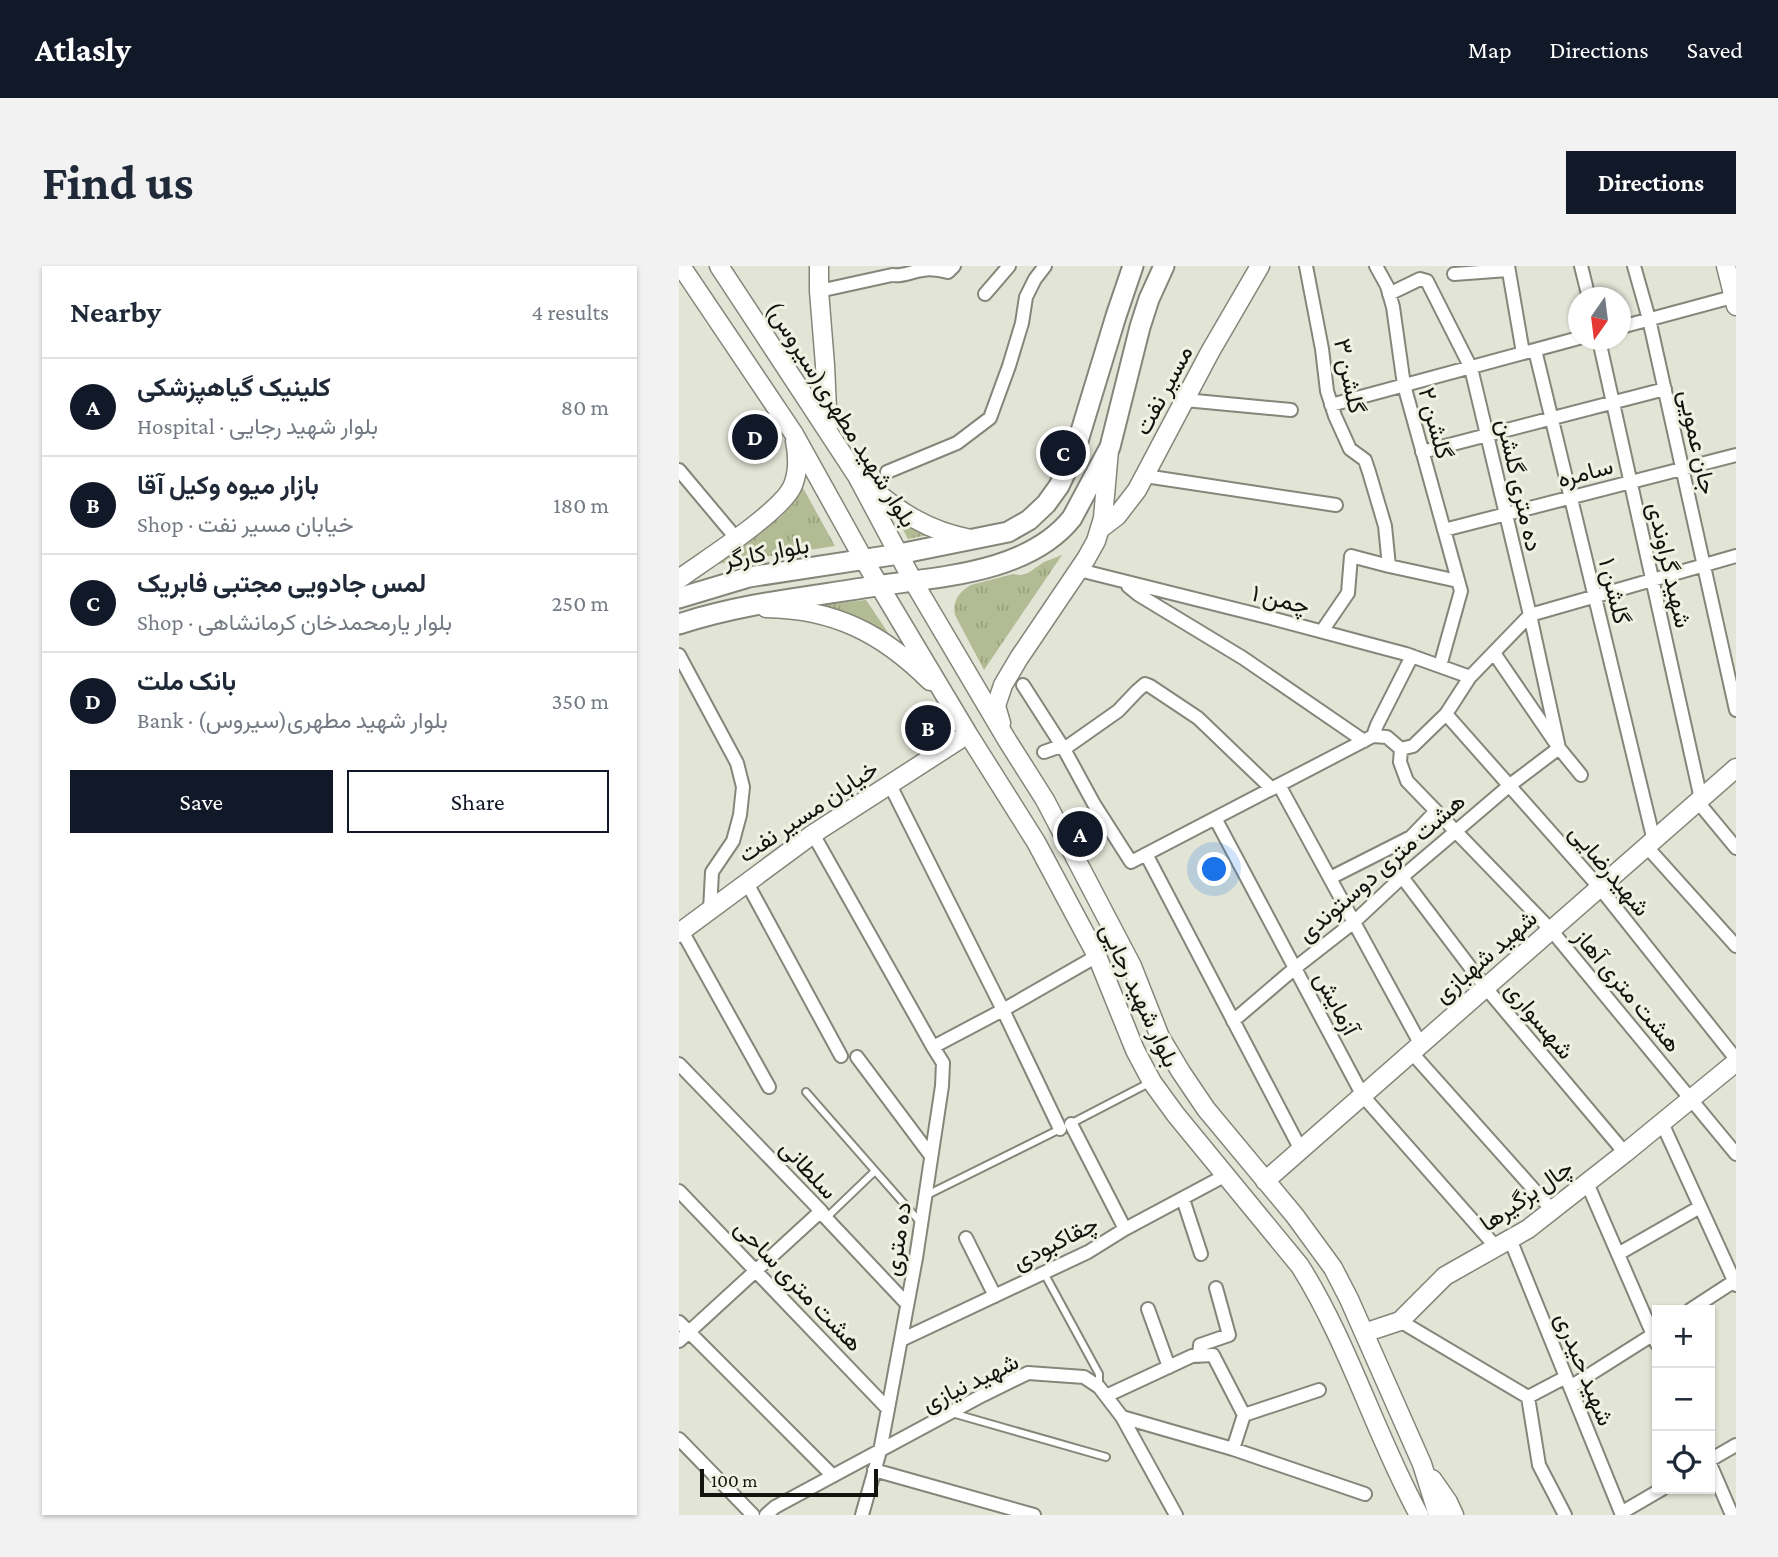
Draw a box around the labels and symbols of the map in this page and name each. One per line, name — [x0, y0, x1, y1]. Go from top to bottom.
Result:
north arrow — [1568, 287, 1631, 350]
street label: بلوار شهید مطهری(سیروس) — [760, 296, 923, 533]
street label: گلشن ۳ — [1328, 336, 1371, 416]
street label: مسیر نفت — [1128, 341, 1200, 440]
street label: گلشن ۲ — [1413, 384, 1458, 462]
street label: جان عمویی — [1672, 387, 1722, 497]
pin: D — [732, 411, 778, 463]
street label: ده متری گلشن — [1490, 416, 1548, 554]
pin: C — [1040, 427, 1086, 479]
street label: سامره — [1554, 452, 1616, 494]
street label: شهید گراوندی — [1641, 500, 1698, 631]
street label: بلوار کارگر — [720, 530, 811, 576]
street label: گلشن ۱ — [1593, 555, 1636, 627]
street label: چمن ۱ — [1249, 579, 1313, 622]
pin: B — [905, 702, 951, 754]
street label: خیابان مسیر نفت — [733, 754, 884, 869]
street label: هشت متری دوستوندی — [1292, 787, 1471, 948]
pin: A — [1057, 808, 1103, 860]
street label: شهیدرضایی — [1562, 819, 1656, 923]
your location — [1197, 852, 1231, 886]
street label: شهید شهبازی — [1428, 904, 1543, 1010]
street label: بلوار شهید رجایی — [1093, 919, 1185, 1072]
street label: هشت متری آهاز — [1566, 922, 1687, 1058]
street label: آزمایش — [1307, 967, 1366, 1043]
street label: شهسواری — [1498, 976, 1580, 1065]
street label: سلطانی — [774, 1134, 843, 1205]
street label: چال بزگیرها — [1474, 1153, 1579, 1239]
street label: ده متری — [878, 1200, 918, 1278]
street label: چقاکبودی — [1008, 1209, 1104, 1278]
street label: هشت متری ساحی — [728, 1214, 869, 1358]
street label: شهید حیدری — [1548, 1309, 1620, 1430]
street label: شهید نیازی — [917, 1347, 1023, 1419]
scale bar — [700, 1466, 879, 1498]

